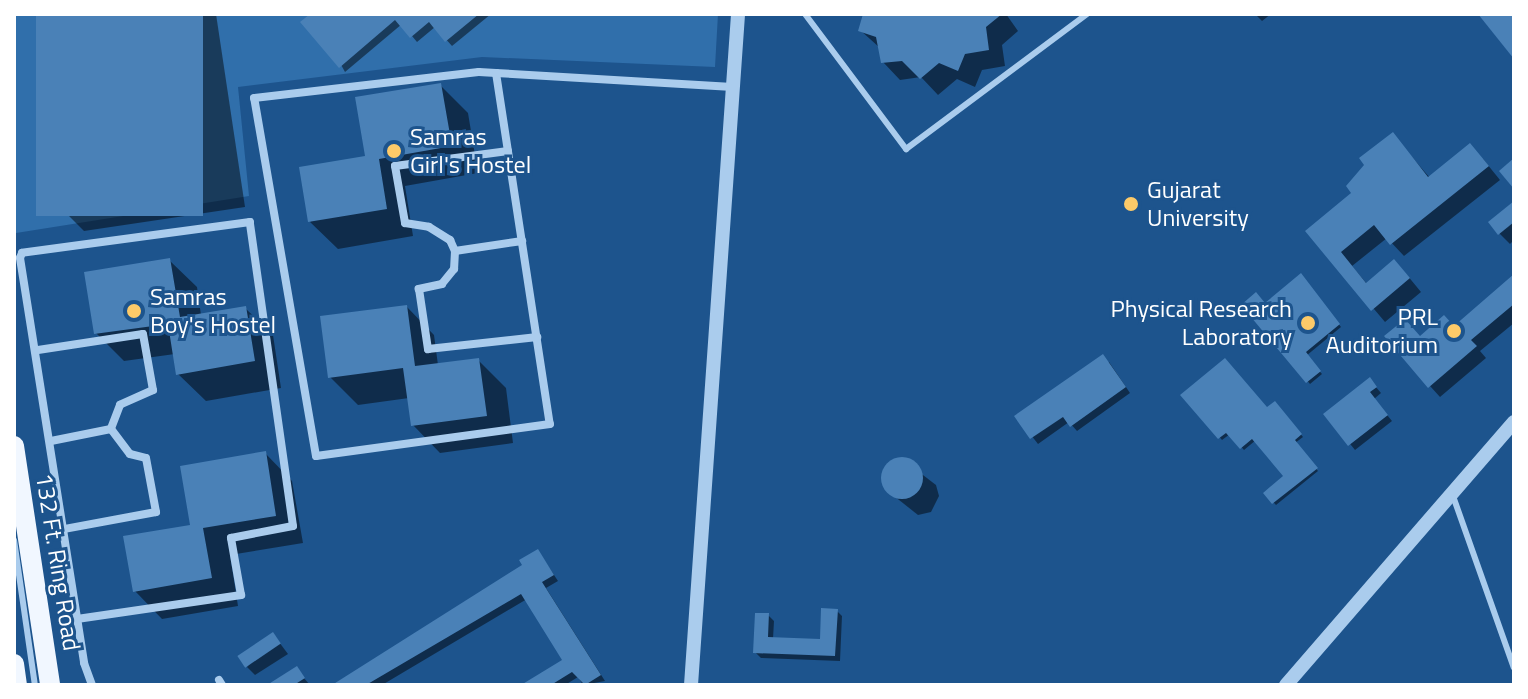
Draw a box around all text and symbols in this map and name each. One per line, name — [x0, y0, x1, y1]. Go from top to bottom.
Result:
place label: Samras Girl's Hostel — [410, 123, 531, 179]
marker: Samras Girl's Hostel — [385, 142, 403, 160]
place label: Gujarat University — [1147, 176, 1249, 232]
marker: Gujarat University — [1122, 195, 1140, 213]
place label: Samras Boy's Hostel — [150, 283, 276, 339]
place label: Physical Research Laboratory — [1110, 295, 1292, 351]
marker: Samras Boy's Hostel — [125, 302, 143, 320]
place label: PRL Auditorium — [1326, 303, 1438, 359]
marker: Physical Research Laboratory — [1299, 314, 1317, 332]
marker: PRL Auditorium — [1445, 322, 1463, 340]
street label: 132 Ft. Ring Road — [30, 471, 86, 653]

